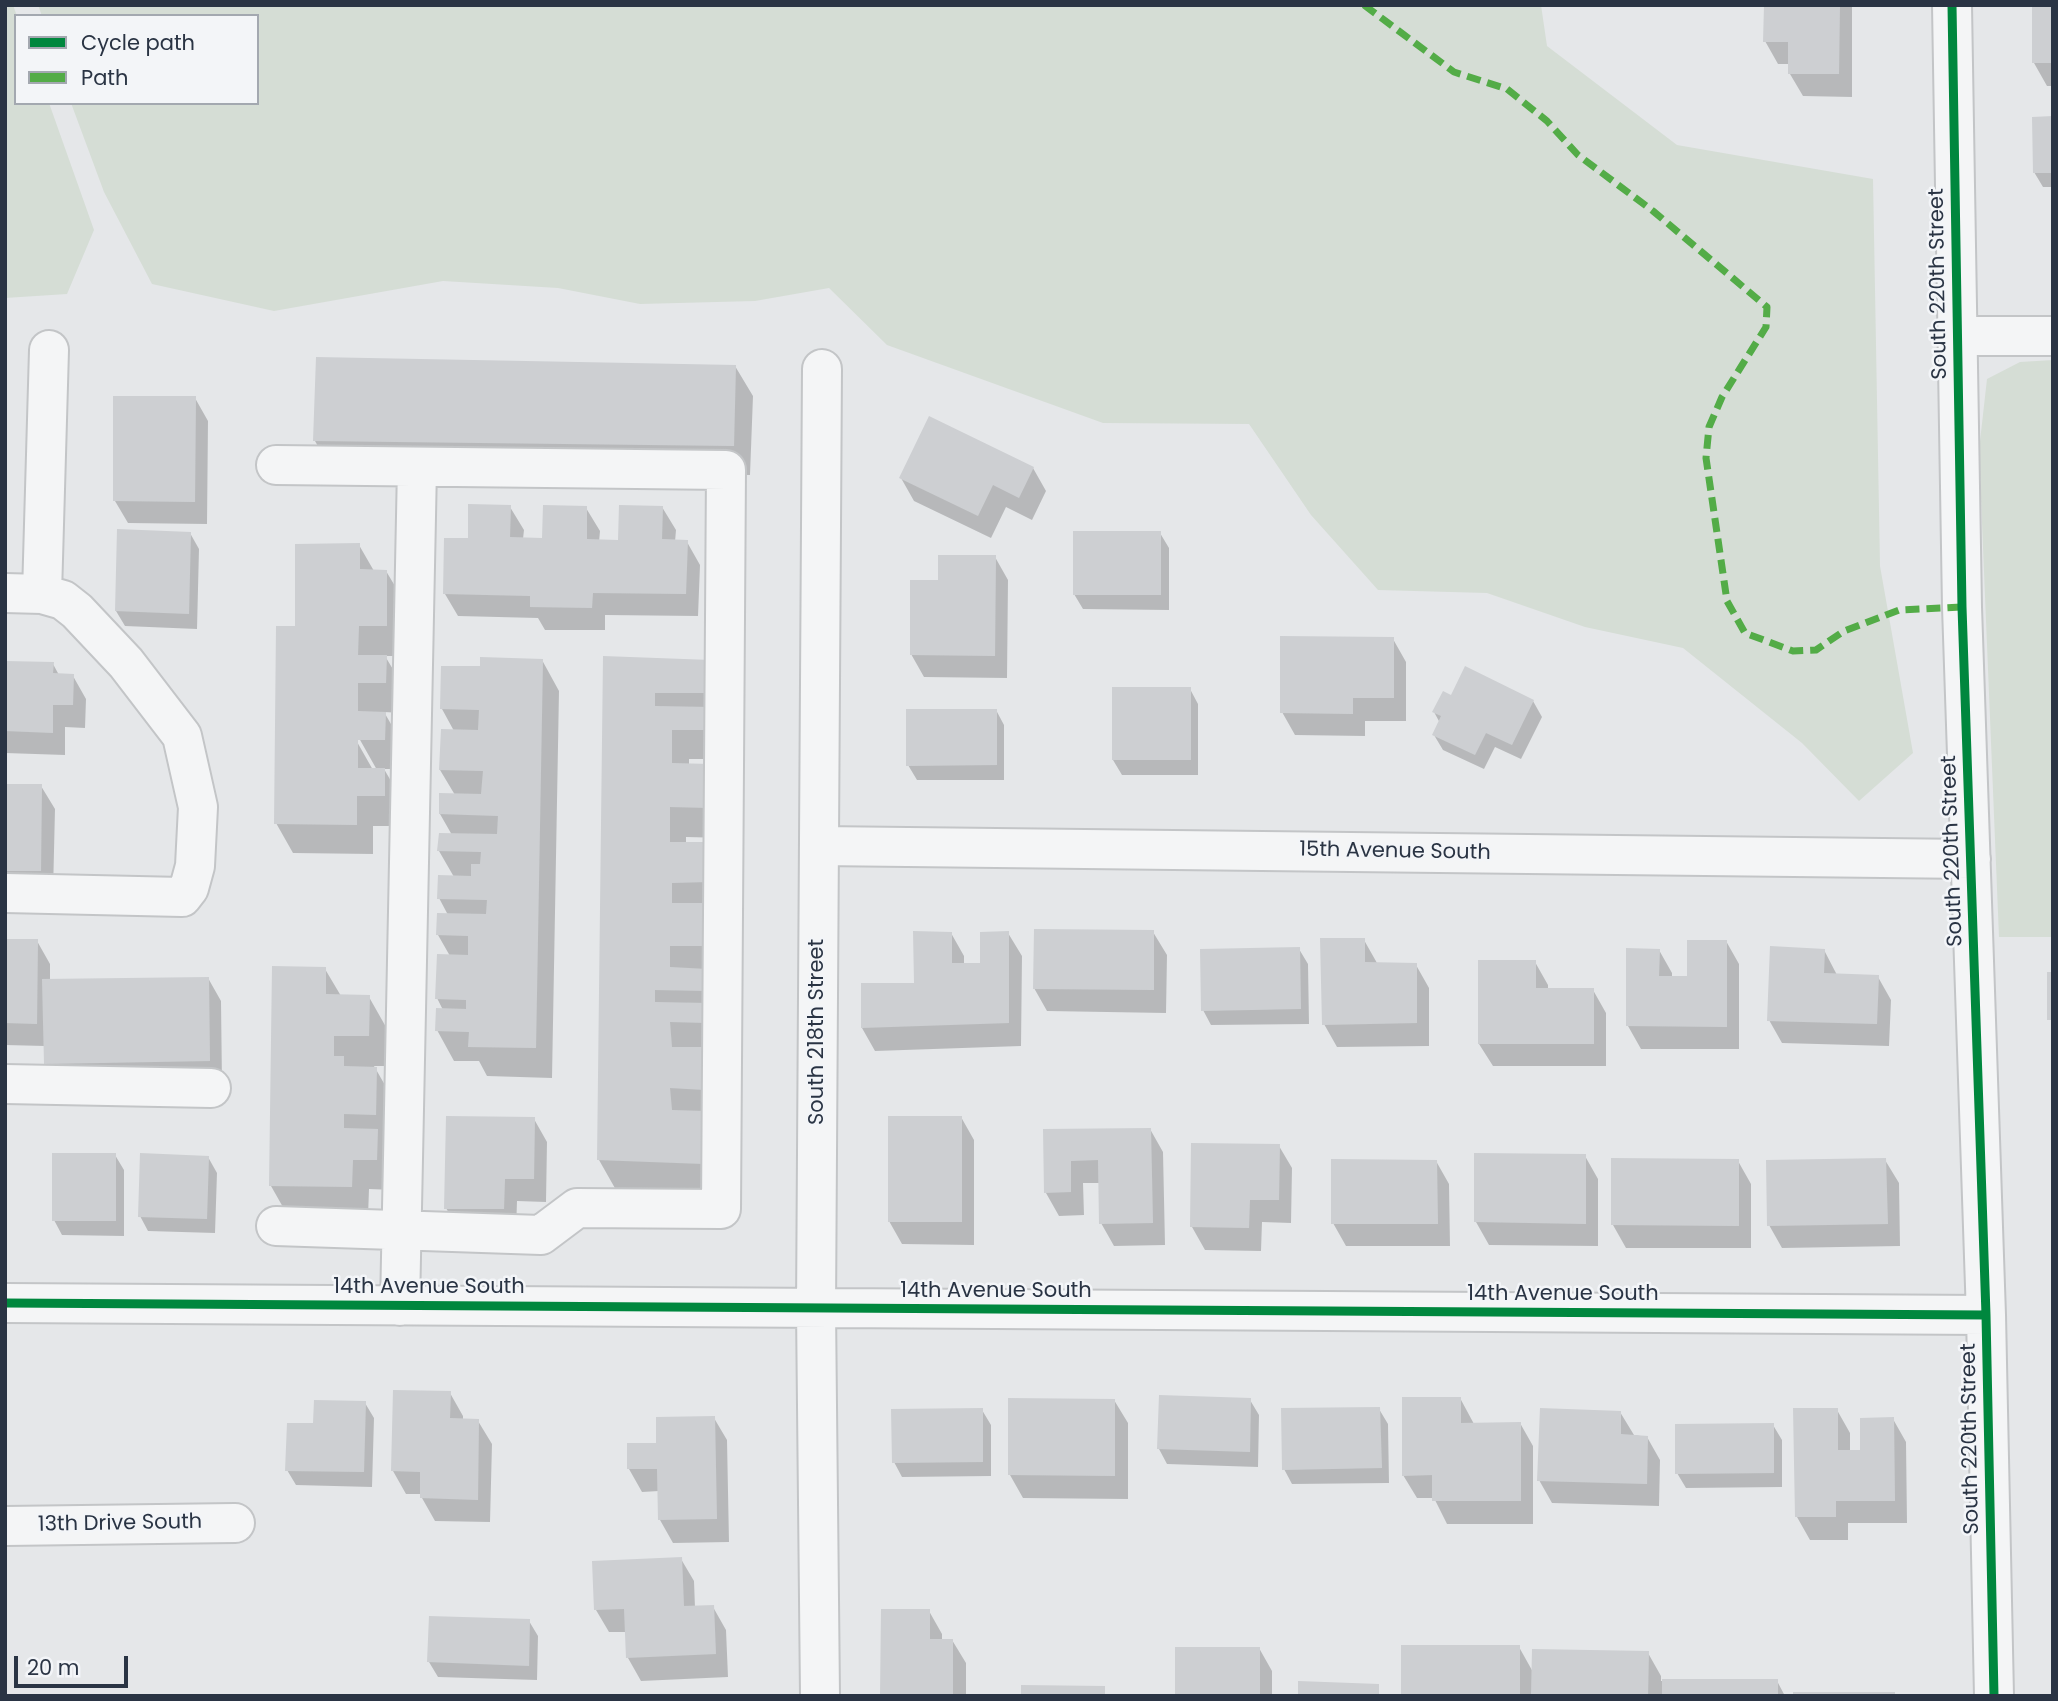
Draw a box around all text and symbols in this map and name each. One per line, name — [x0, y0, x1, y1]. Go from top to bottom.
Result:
legend — [14, 14, 259, 105]
text: Cycle path — [81, 28, 195, 57]
text: Path — [81, 63, 128, 92]
street label: South 220th Street — [1925, 188, 1953, 380]
street label: South 220th Street — [1937, 755, 1969, 947]
street label: 15th Avenue South — [1299, 838, 1491, 866]
street label: South 218th Street — [805, 939, 831, 1125]
street label: 14th Avenue South — [333, 1275, 525, 1301]
street label: 14th Avenue South — [900, 1279, 1092, 1305]
street label: 14th Avenue South — [1467, 1282, 1659, 1308]
street label: South 220th Street — [1957, 1343, 1985, 1535]
street label: 13th Drive South — [38, 1510, 202, 1538]
scale bar — [18, 1642, 131, 1686]
text: 20 m — [27, 1653, 80, 1682]

